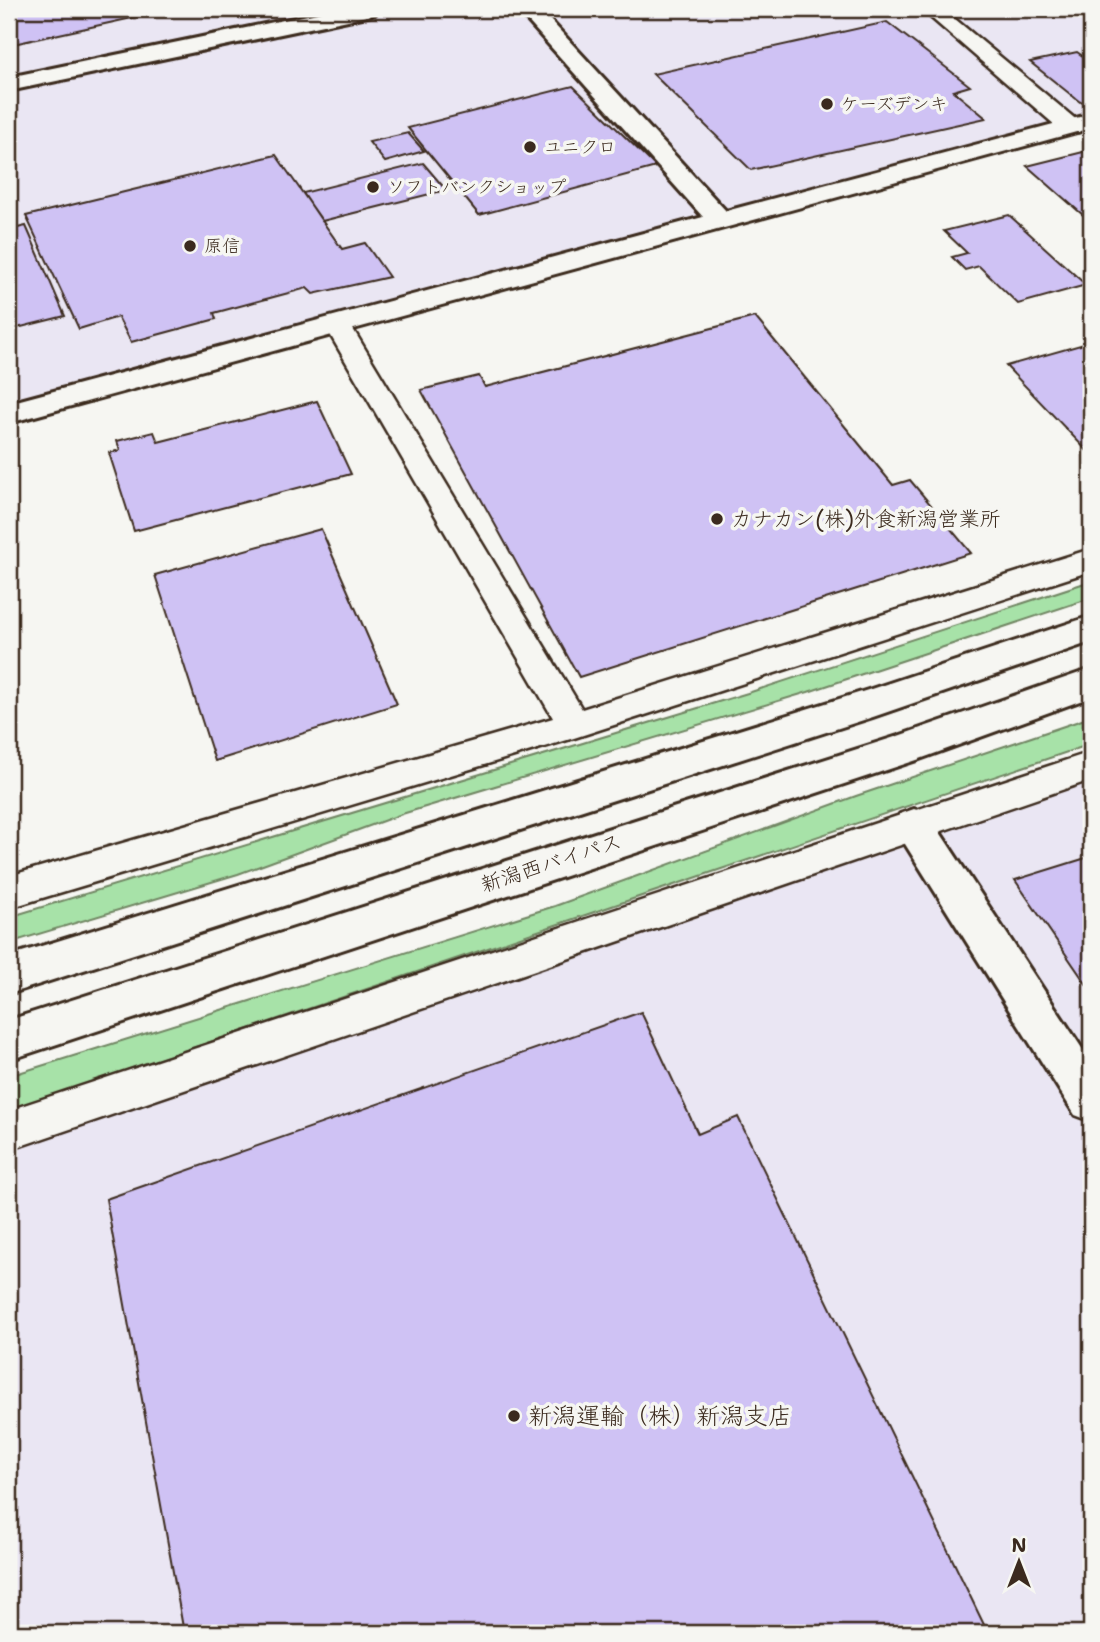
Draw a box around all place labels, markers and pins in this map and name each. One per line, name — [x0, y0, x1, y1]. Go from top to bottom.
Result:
place label: ケーズデンキ — [841, 92, 948, 116]
marker: ケーズデンキ — [819, 96, 835, 112]
place label: ユニクロ — [544, 135, 616, 159]
marker: ユニクロ — [522, 139, 538, 155]
place label: ソフトバンクショップ — [387, 175, 566, 199]
marker: ソフトバンクショップ — [365, 179, 381, 195]
place label: 原信 — [204, 234, 240, 258]
marker: 原信 — [182, 238, 198, 254]
place label: カナカン(株)外食新潟営業所 — [731, 505, 1001, 533]
marker: カナカン(株)外食新潟営業所 — [709, 511, 725, 527]
place label: 新潟運輸（株）新潟支店 — [528, 1400, 792, 1432]
marker: 新潟運輸（株）新潟支店 — [506, 1408, 522, 1424]

